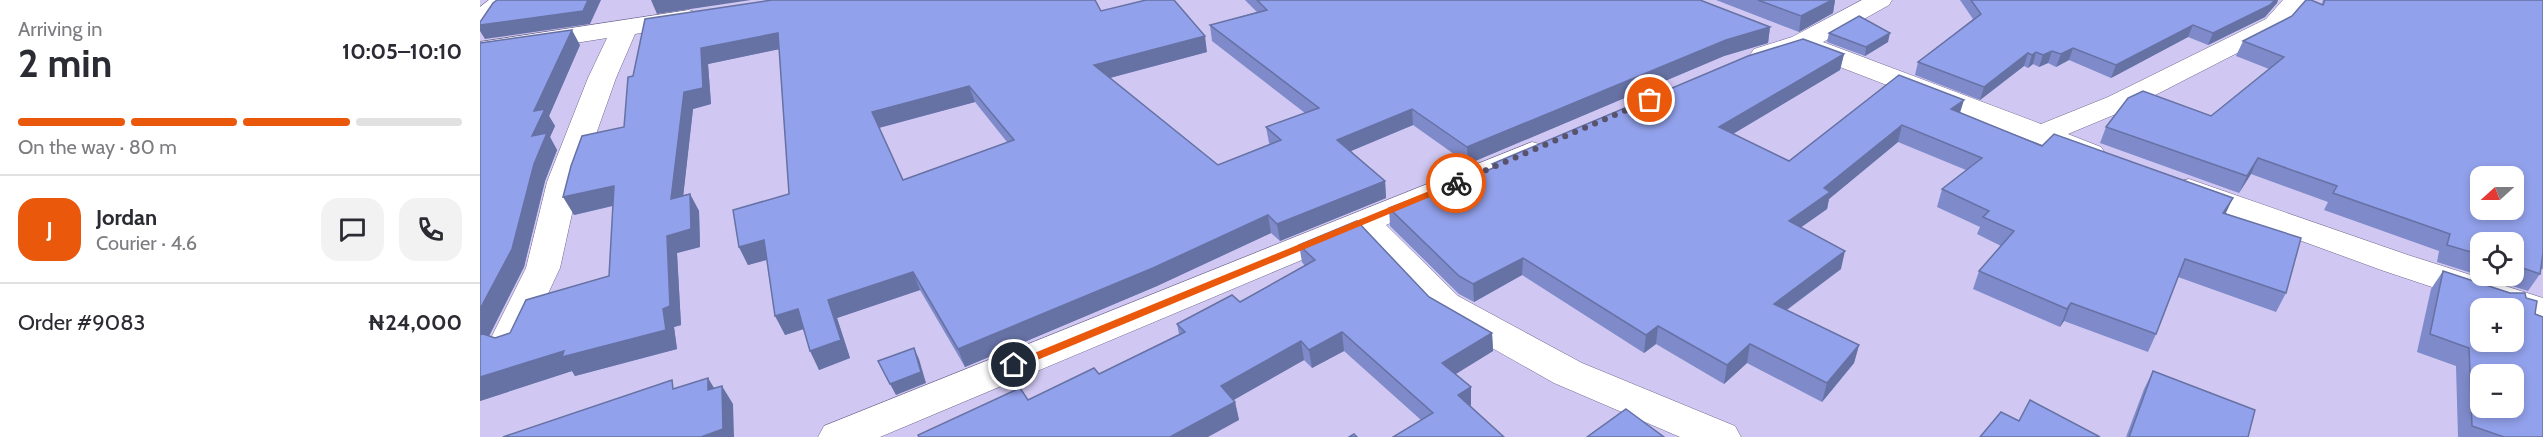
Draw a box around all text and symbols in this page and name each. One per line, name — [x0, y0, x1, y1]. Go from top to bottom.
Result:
text: Arriving in — [18, 17, 102, 41]
text: 10:05–10:10 — [342, 38, 462, 65]
text: 2 min — [18, 39, 112, 87]
pin — [1624, 74, 1675, 125]
icon: bag — [1633, 83, 1666, 116]
text: On the way · 80 m — [18, 135, 177, 159]
courier — [1426, 153, 1486, 213]
north arrow — [2470, 166, 2524, 220]
map controls — [2470, 166, 2524, 418]
icon: bike — [1440, 167, 1473, 200]
button: chat — [321, 198, 384, 261]
button: phone — [399, 198, 462, 261]
text: Jordan — [96, 204, 157, 231]
text: J — [46, 216, 53, 243]
text: Courier · 4.6 — [96, 231, 197, 255]
button: locate — [2470, 232, 2524, 286]
button: + — [2470, 298, 2524, 352]
text: Order #9083 — [18, 309, 145, 336]
text: ₦24,000 — [367, 309, 462, 336]
pin — [988, 339, 1039, 390]
icon: home — [997, 348, 1030, 381]
button: − — [2470, 364, 2524, 418]

